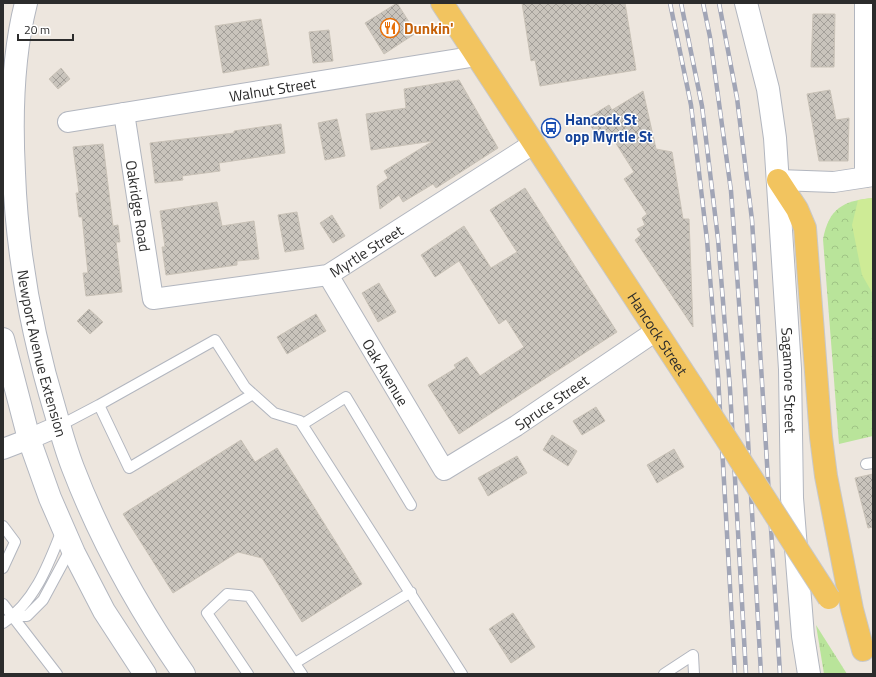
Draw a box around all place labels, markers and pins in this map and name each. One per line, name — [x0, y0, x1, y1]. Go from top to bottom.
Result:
restaurant icon: Dunkin' — [379, 17, 401, 39]
place label: Dunkin' — [404, 17, 454, 40]
place label: Hancock St opp Myrtle St — [565, 108, 653, 148]
bus stop icon: Hancock St opp Myrtle St — [540, 117, 562, 139]

